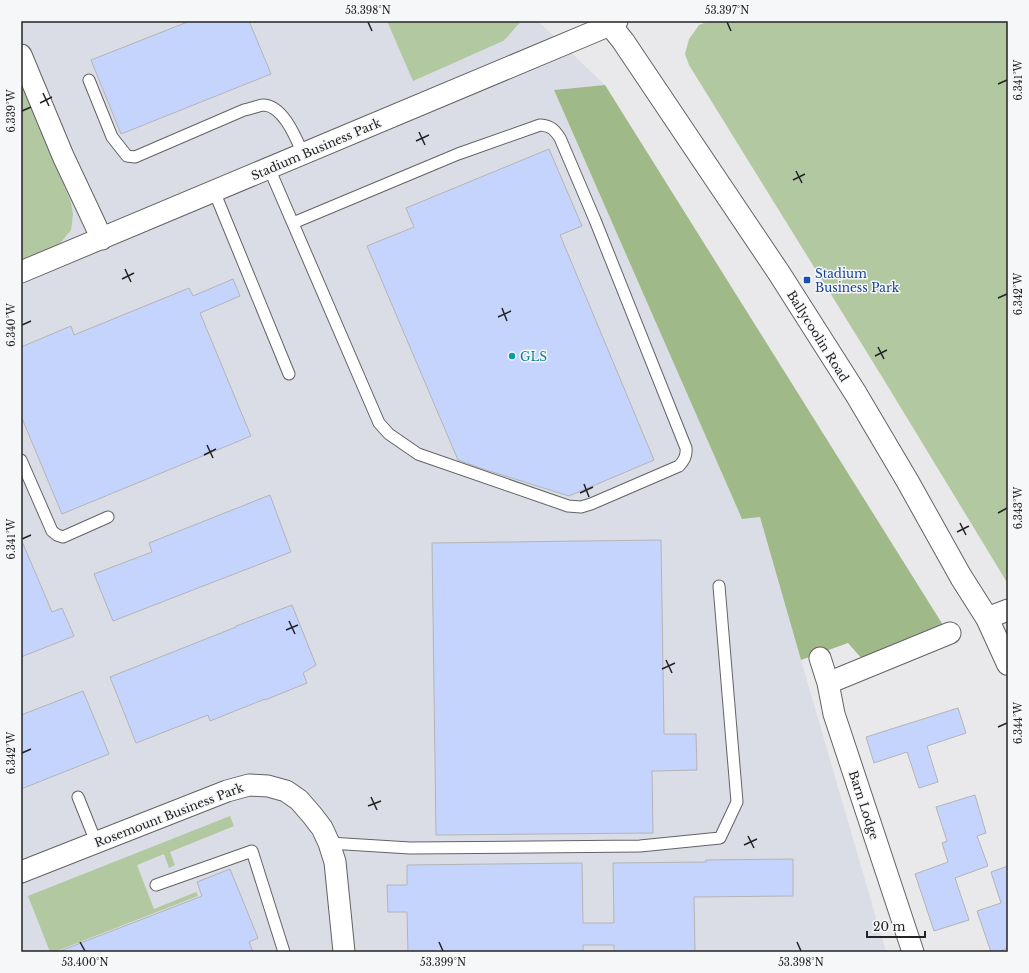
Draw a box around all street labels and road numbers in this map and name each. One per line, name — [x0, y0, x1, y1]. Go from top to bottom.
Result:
street label: Stadium Business Park — [249, 115, 384, 183]
street label: Ballycoolin Road — [784, 288, 852, 384]
street label: Barn Lodge — [846, 768, 882, 842]
street label: Rosemount Business Park — [92, 779, 246, 850]

